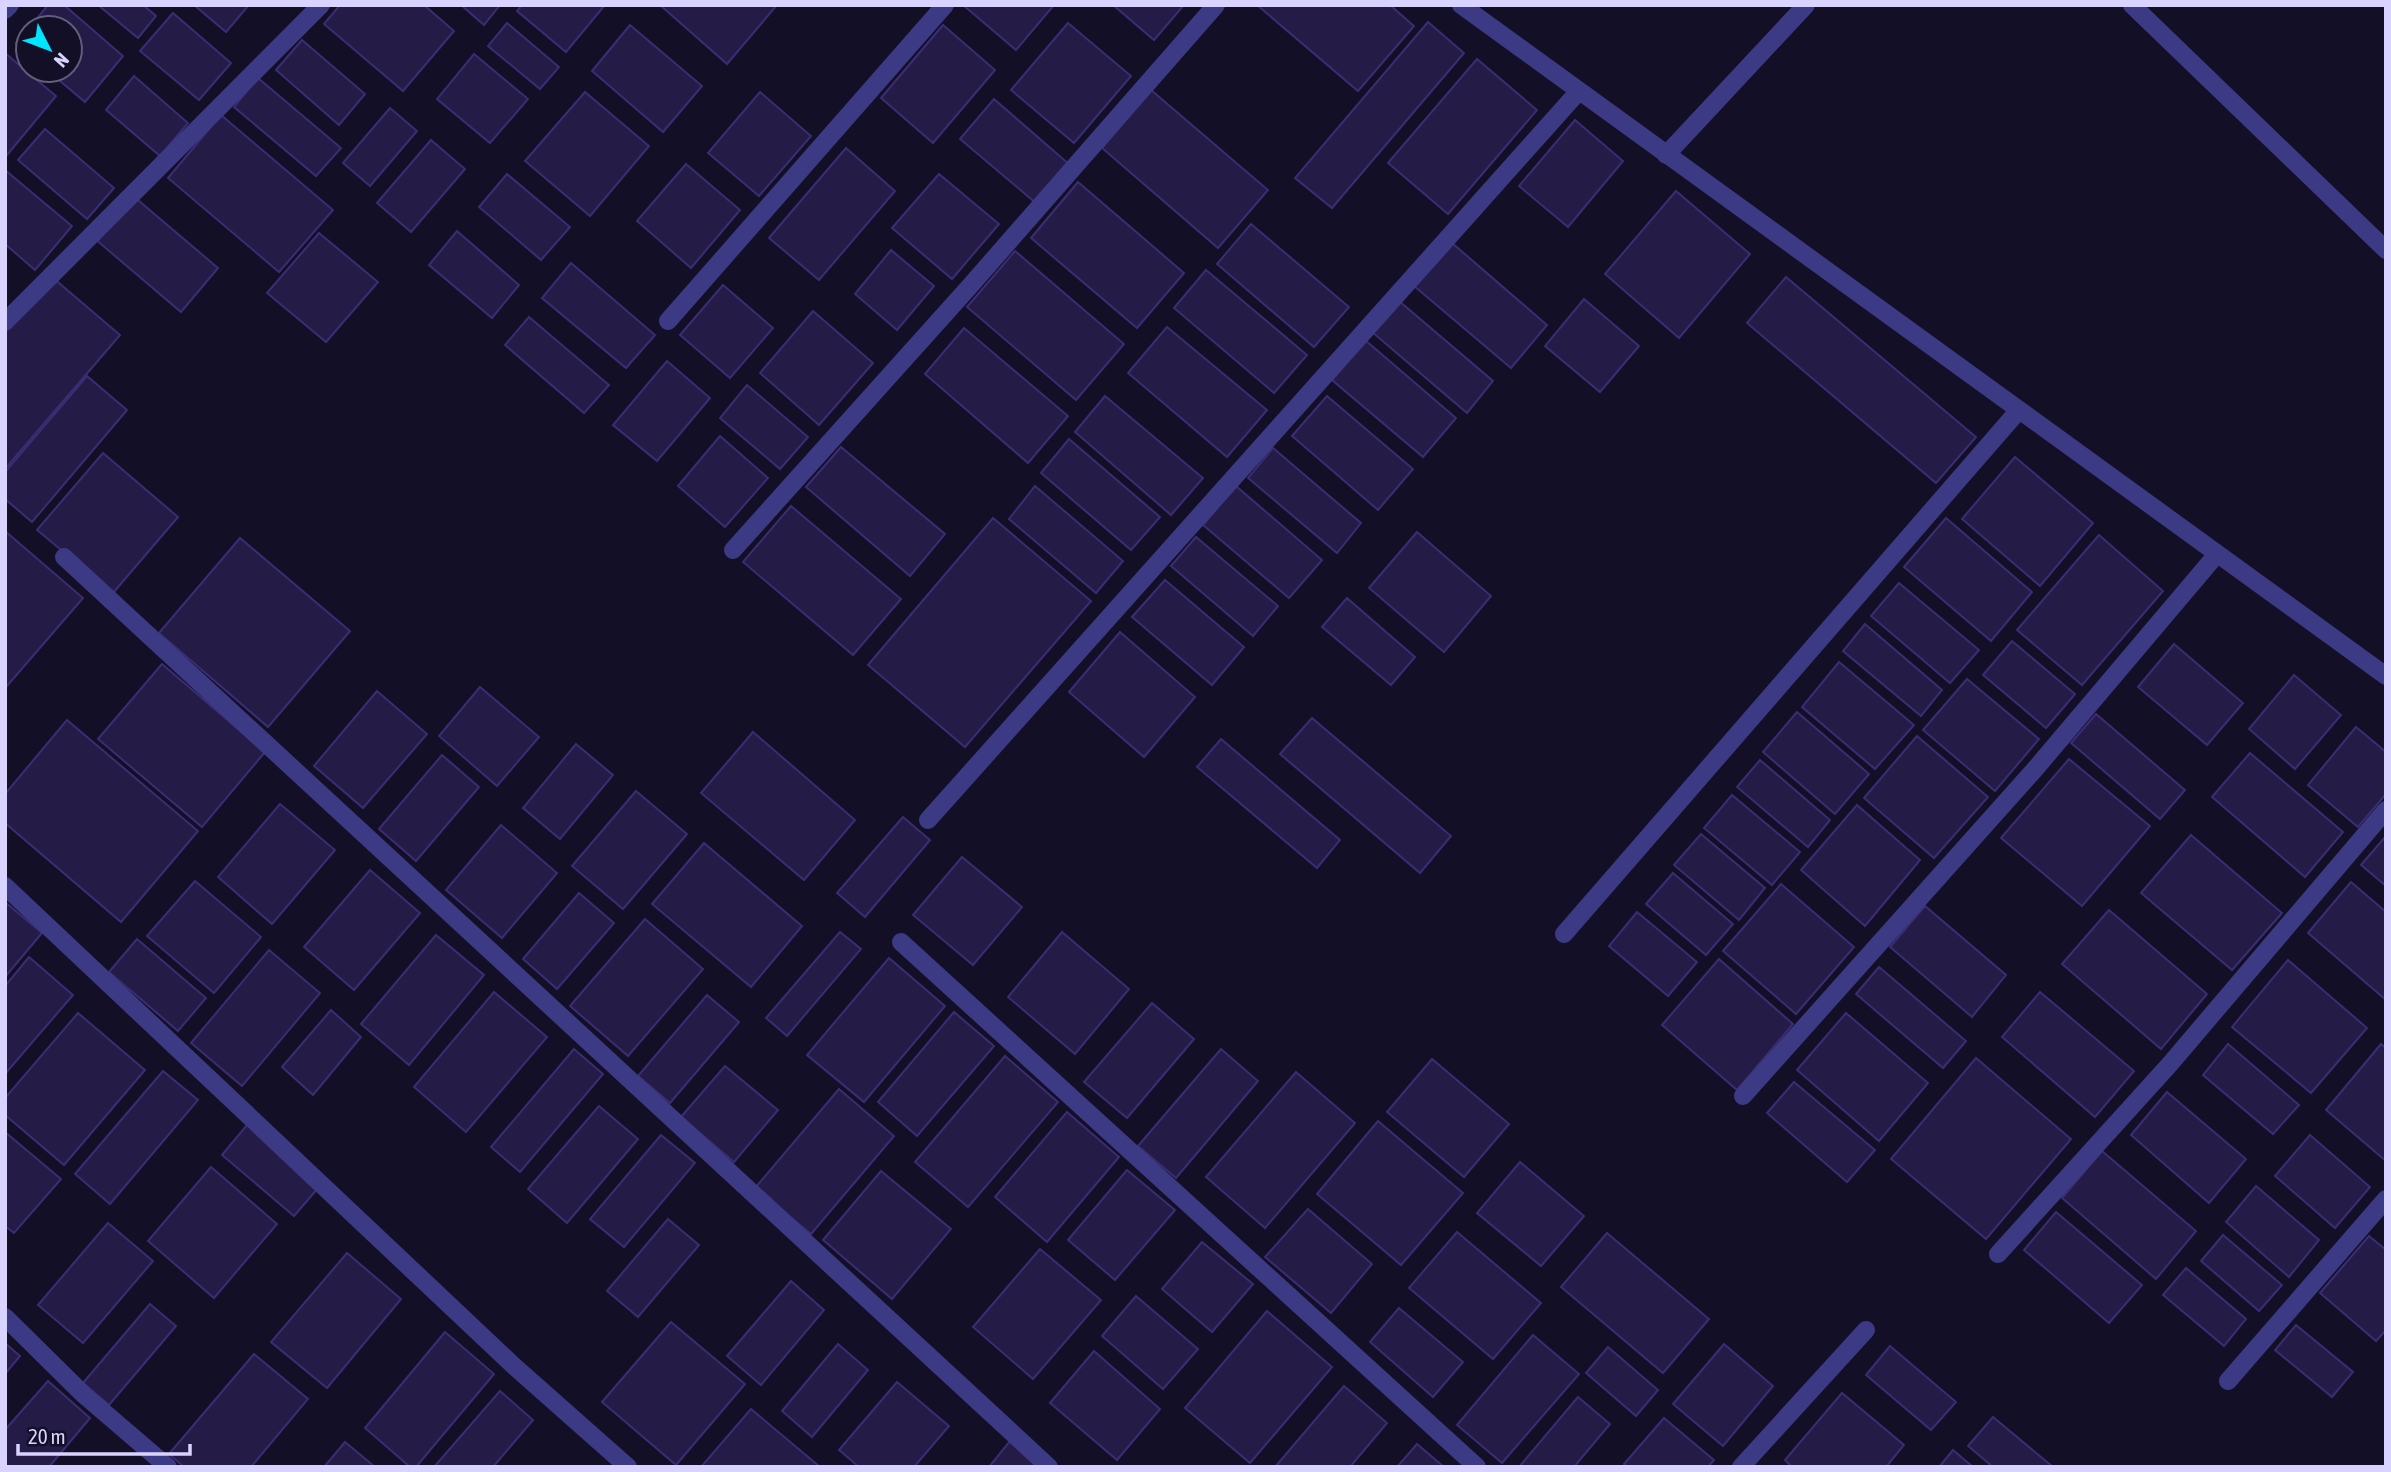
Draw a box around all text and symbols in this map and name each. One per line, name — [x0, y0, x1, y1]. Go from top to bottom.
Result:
north arrow — [14, 14, 84, 84]
text: N — [50, 49, 74, 72]
scale bar — [18, 1412, 189, 1456]
text: 20 m — [28, 1424, 66, 1448]

